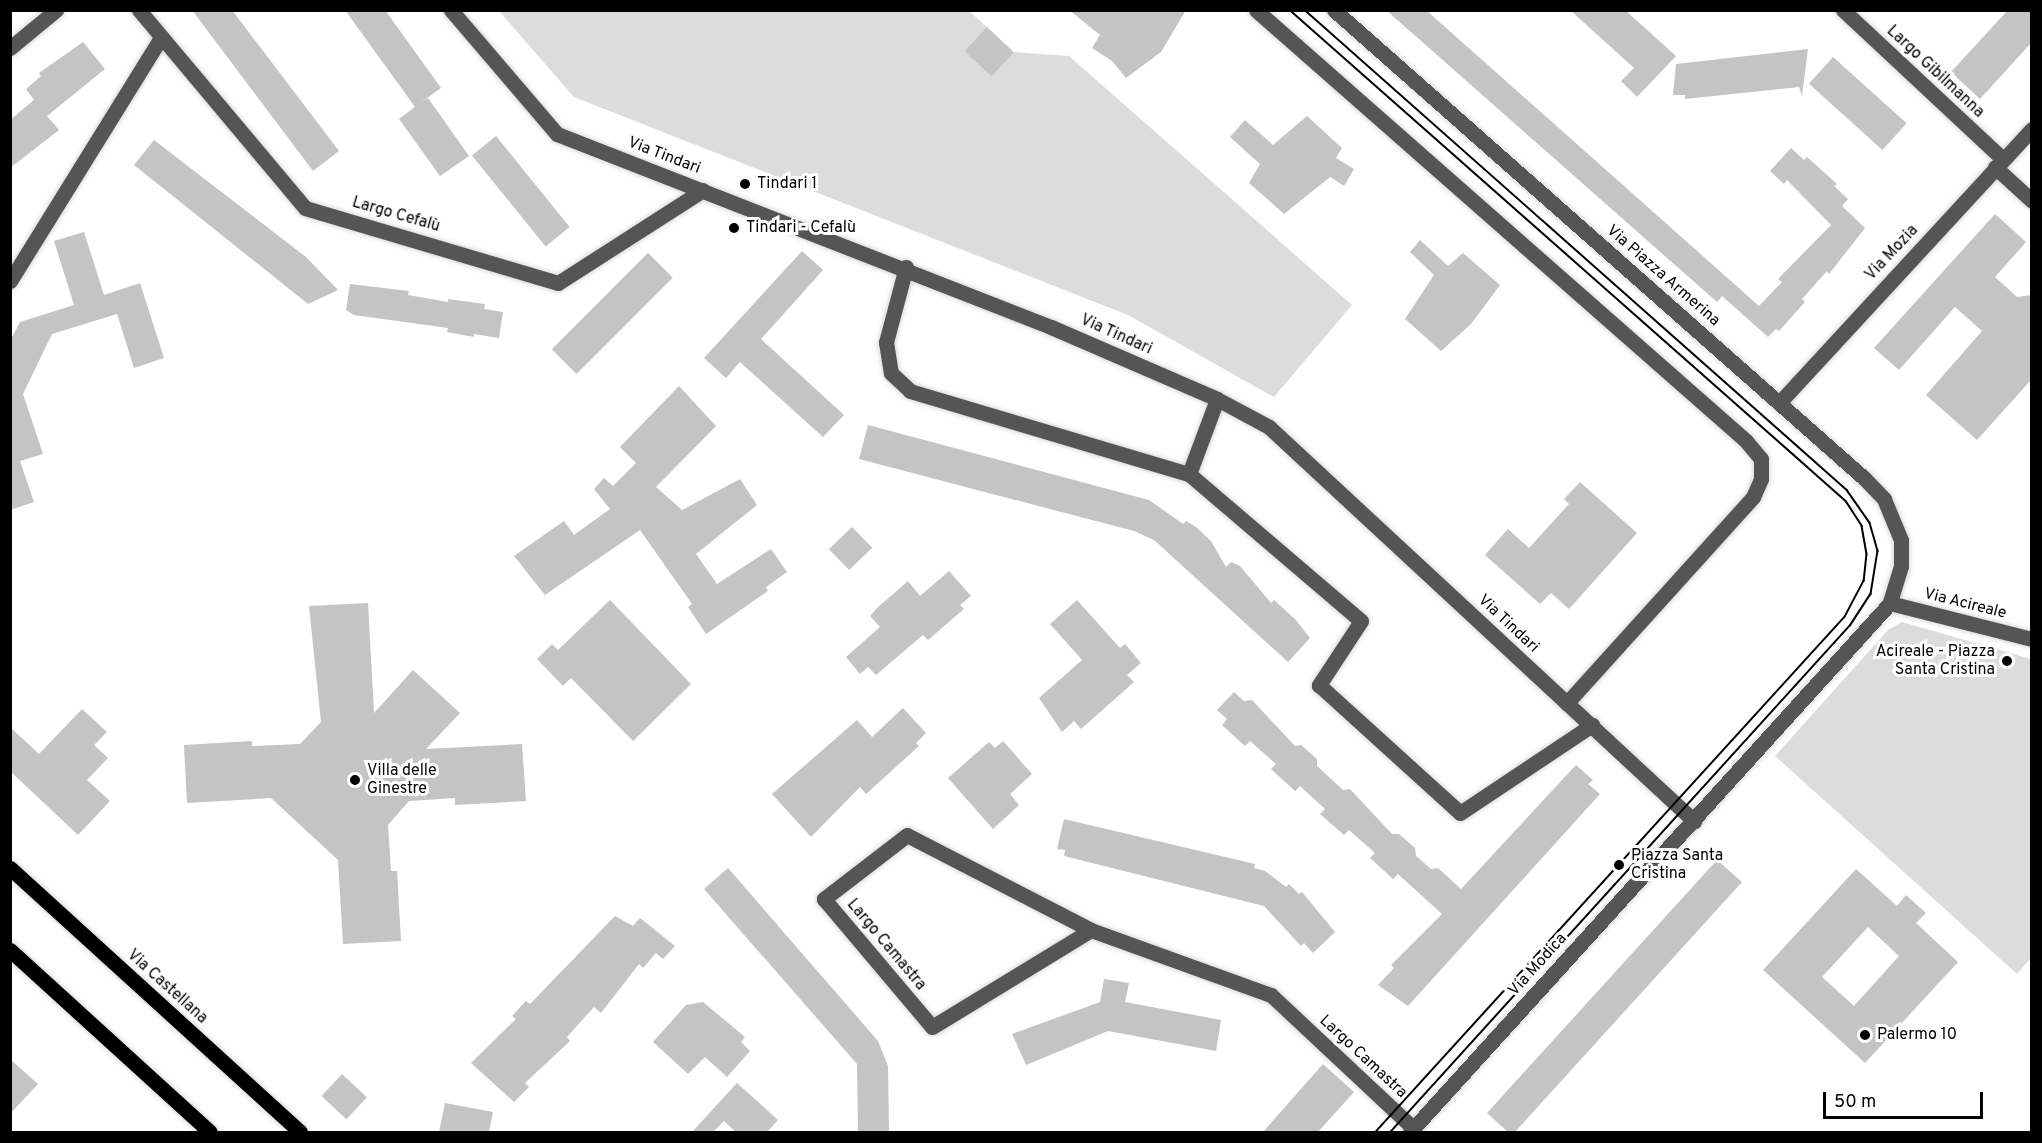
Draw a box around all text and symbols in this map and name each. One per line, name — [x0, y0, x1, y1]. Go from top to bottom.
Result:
street label: Largo Gibilmanna — [1882, 22, 1988, 122]
street label: Via Tindari — [625, 133, 703, 179]
place label: Tindari 1 — [757, 174, 817, 194]
marker: Tindari 1 — [738, 177, 752, 191]
street label: Largo Cefalù — [350, 193, 442, 237]
place label: Tindari - Cefalù — [746, 218, 856, 238]
marker: Tindari - Cefalù — [727, 221, 741, 235]
street label: Via Piazza Armerina — [1602, 221, 1724, 331]
street label: Via Mozia — [1861, 221, 1923, 285]
street label: Via Tindari — [1077, 311, 1155, 359]
street label: Via Acireale — [1921, 584, 2009, 624]
street label: Via Tindari — [1473, 591, 1543, 657]
place label: Acireale - Piazza Santa Cristina — [1876, 642, 1995, 680]
marker: Acireale - Piazza Santa Cristina — [2000, 654, 2014, 668]
place label: Villa delle Ginestre — [367, 761, 437, 799]
marker: Villa delle Ginestre — [348, 773, 362, 787]
place label: Piazza Santa Cristina — [1631, 846, 1723, 884]
marker: Piazza Santa Cristina — [1612, 858, 1626, 872]
street label: Largo Camastra — [842, 896, 930, 994]
street label: Via Modica — [1505, 930, 1571, 1000]
street label: Via Castellana — [123, 946, 211, 1028]
street label: Largo Camastra — [1315, 1011, 1411, 1103]
place label: Palermo 10 — [1877, 1025, 1957, 1045]
marker: Palermo 10 — [1858, 1028, 1872, 1042]
scale bar — [1826, 1080, 1986, 1118]
text: 50 m — [1834, 1091, 1876, 1114]

